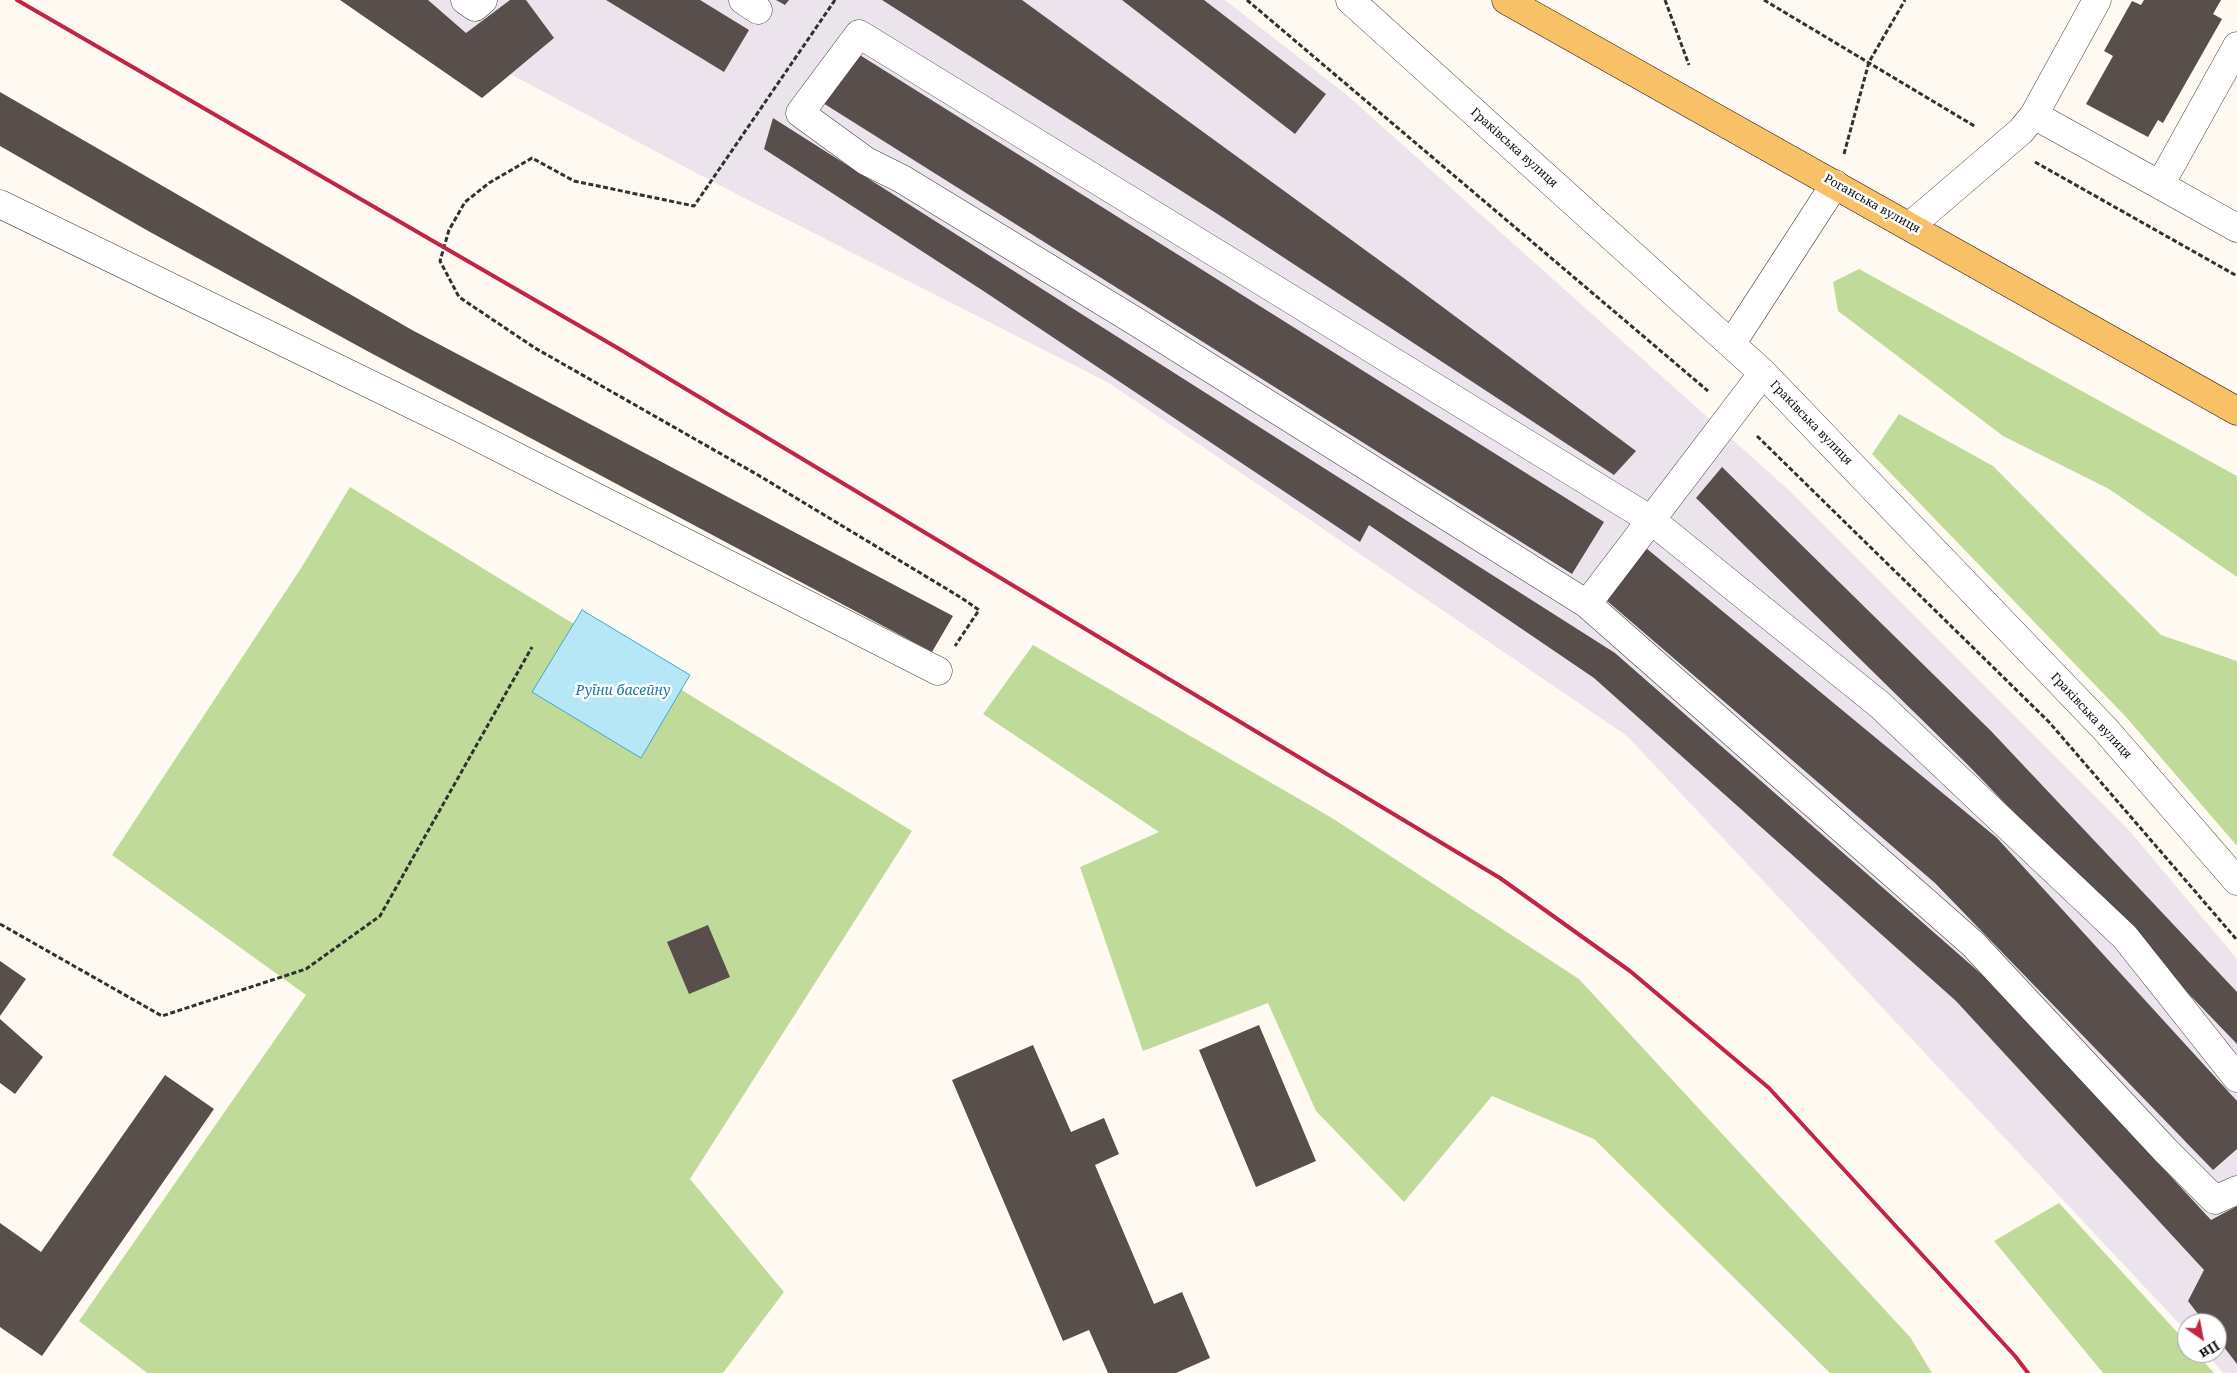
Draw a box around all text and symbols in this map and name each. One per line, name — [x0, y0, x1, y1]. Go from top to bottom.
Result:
street label: Граківська вулиця — [1467, 105, 1561, 191]
street label: Роганська вулиця — [1821, 172, 1923, 236]
street label: Граківська вулиця — [1767, 378, 1855, 468]
street label: Граківська вулиця — [2047, 670, 2135, 762]
water label: Руїни басейну — [576, 683, 670, 699]
north arrow — [2177, 1313, 2227, 1363]
text: Пн — [2196, 1337, 2224, 1364]

